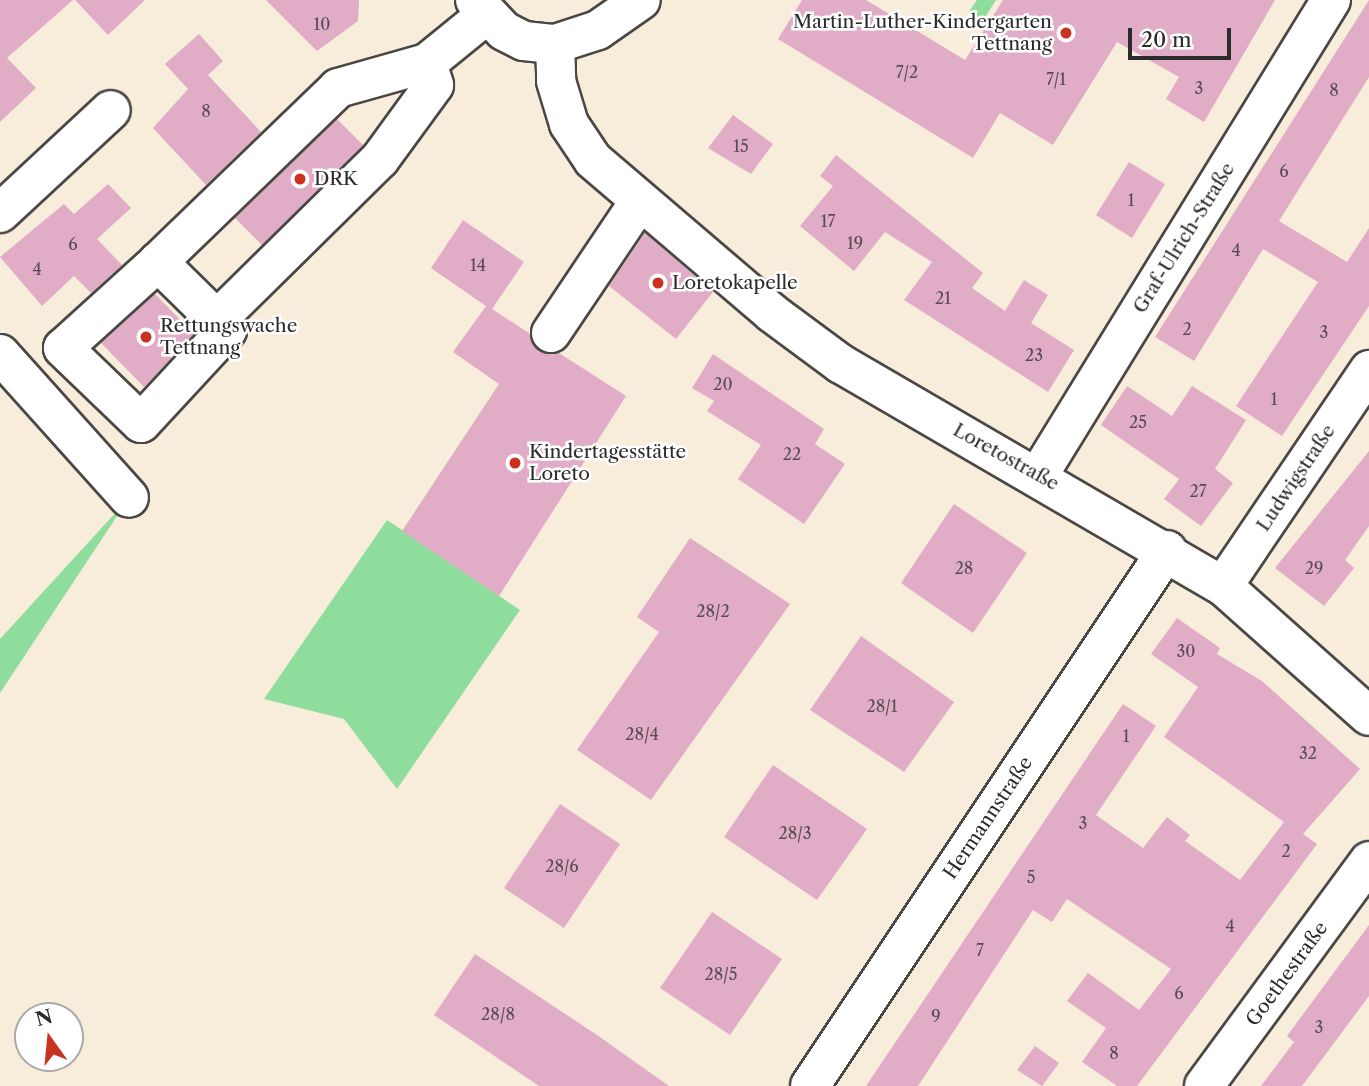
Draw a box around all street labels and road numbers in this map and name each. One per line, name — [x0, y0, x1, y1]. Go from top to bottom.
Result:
street label: Graf-Ulrich-Straße — [1129, 159, 1239, 317]
street label: Loretostraße — [949, 419, 1063, 495]
street label: Ludwigstraße — [1252, 420, 1340, 536]
street label: Hermannstraße — [939, 752, 1037, 884]
street label: Goethestraße — [1241, 917, 1333, 1031]

